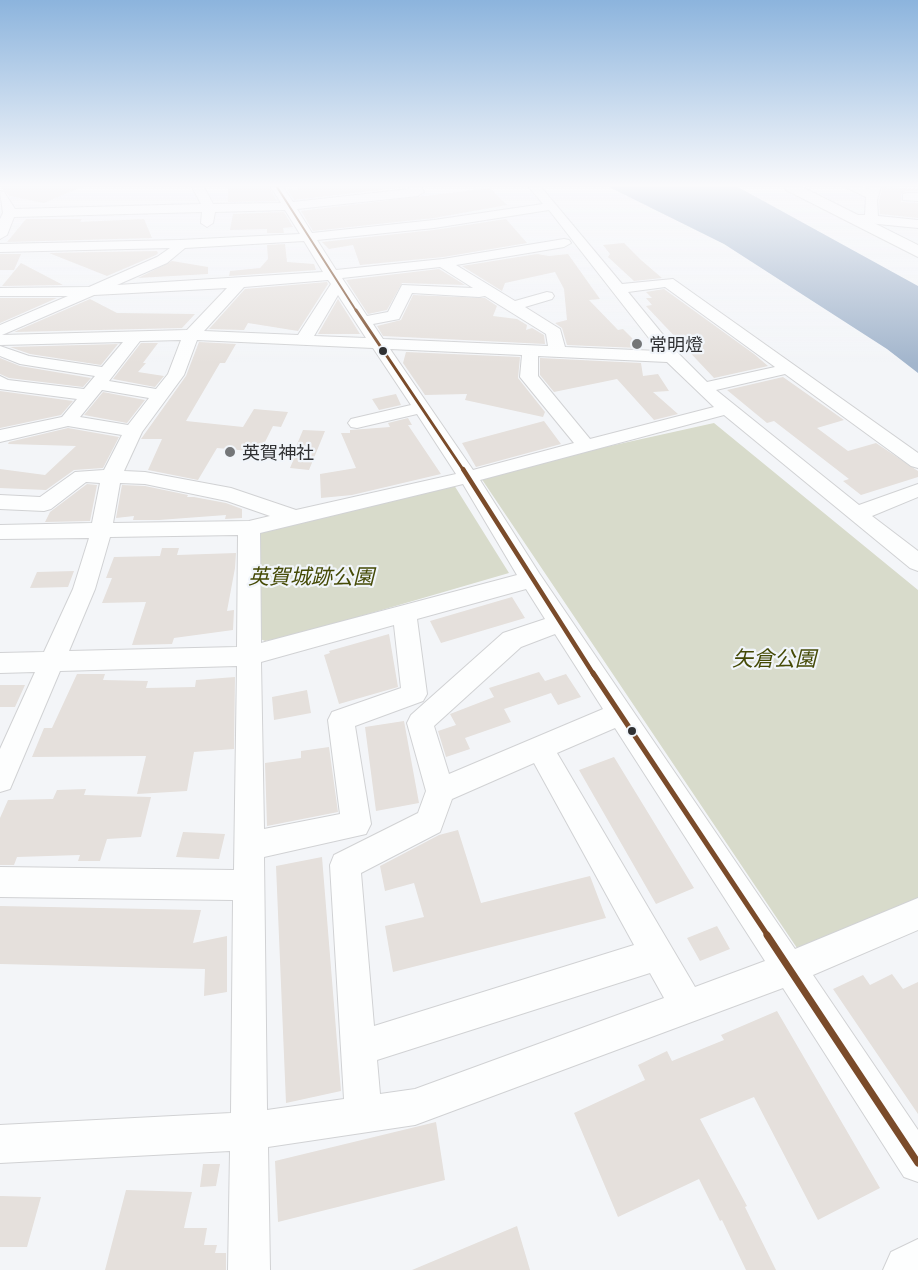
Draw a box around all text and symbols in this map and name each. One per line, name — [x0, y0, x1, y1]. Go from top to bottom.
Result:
place label: 常明燈 — [649, 333, 703, 355]
marker: 常明燈 — [630, 337, 644, 351]
unlabelled marker — [377, 345, 389, 357]
place label: 英賀神社 — [242, 441, 314, 463]
marker: 英賀神社 — [223, 445, 237, 459]
park label: 英賀城跡公園 — [248, 563, 374, 589]
park label: 矢倉公園 — [732, 645, 816, 671]
unlabelled marker — [626, 725, 638, 737]

